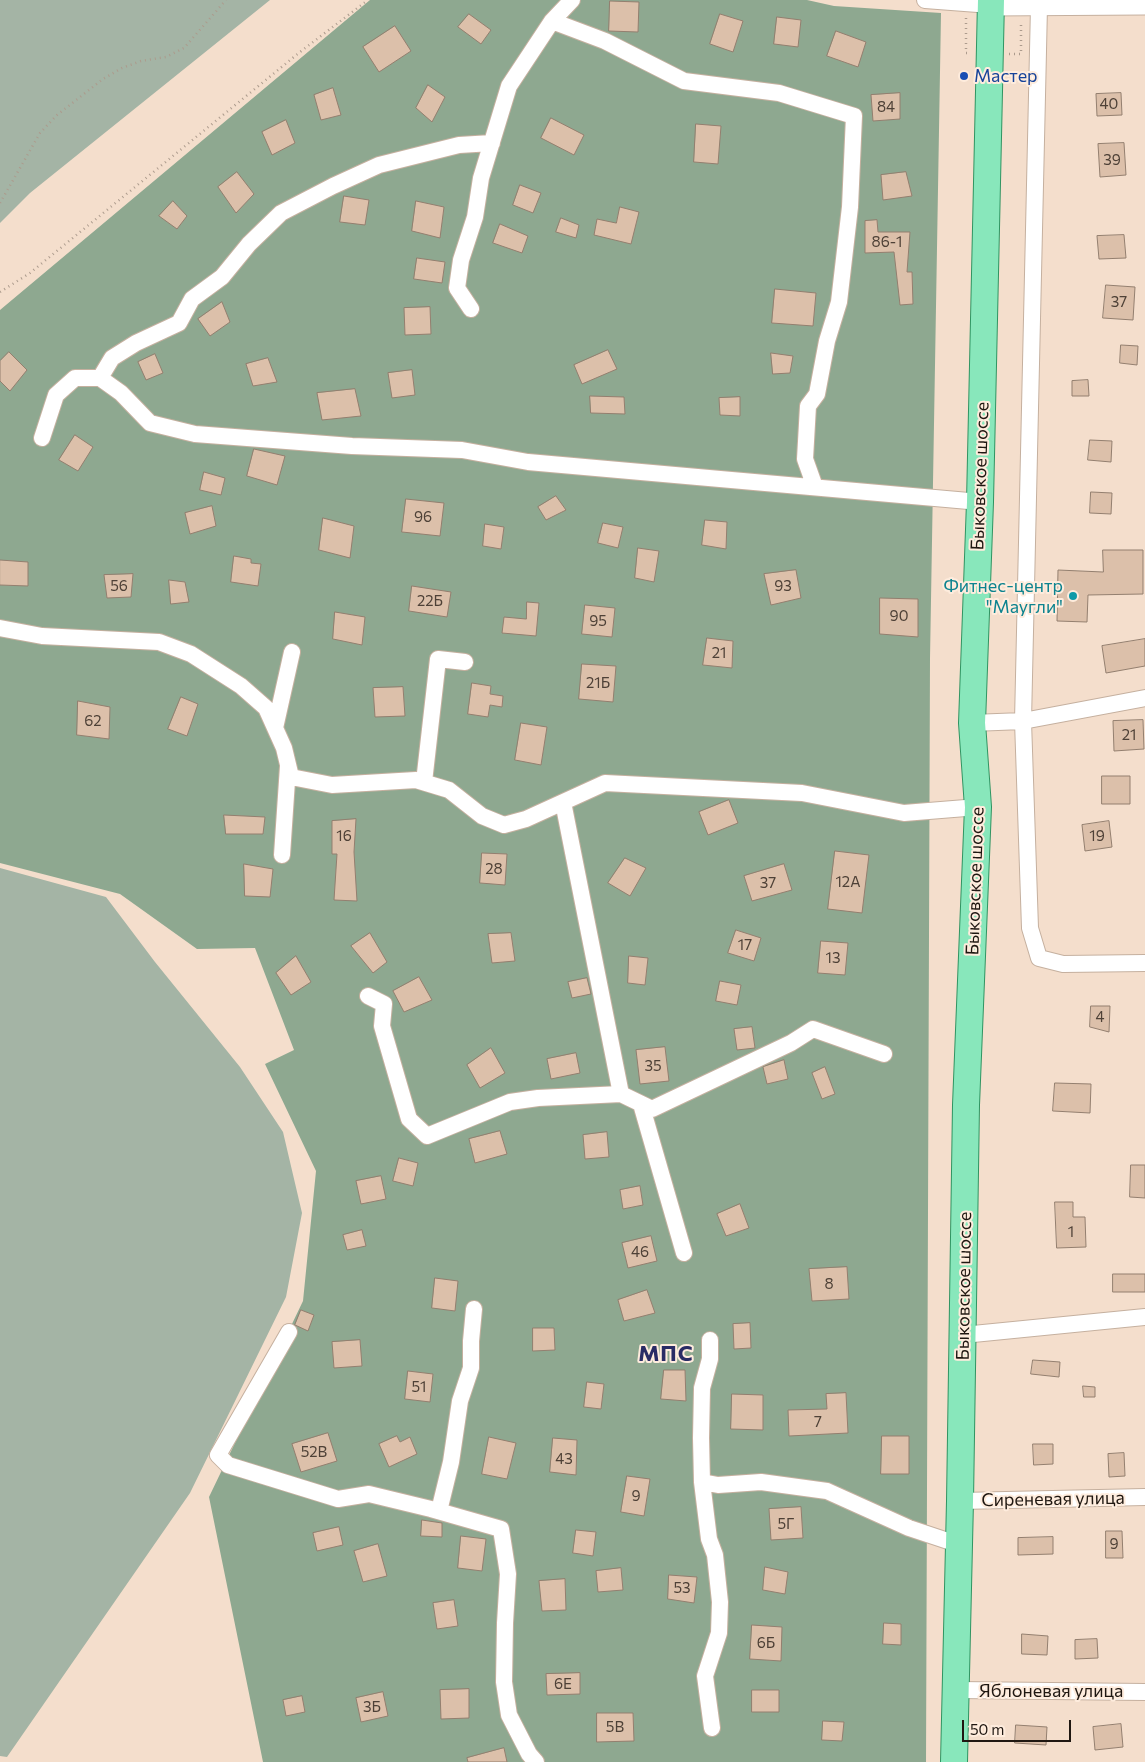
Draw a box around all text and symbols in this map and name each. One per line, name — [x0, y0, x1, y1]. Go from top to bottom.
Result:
place label: Мастер — [974, 65, 1038, 87]
marker: Мастер — [958, 70, 970, 82]
house number: 40 — [1100, 95, 1118, 113]
house number: 84 — [877, 98, 895, 116]
house number: 39 — [1103, 151, 1121, 169]
house number: 86-1 — [872, 233, 902, 251]
house number: 37 — [1111, 293, 1127, 311]
street label: Быковское шоссе — [967, 401, 993, 551]
house number: 96 — [414, 508, 432, 526]
place label: Фитнес-центр "Маугли" — [943, 575, 1063, 618]
house number: 56 — [110, 577, 128, 595]
house number: 93 — [774, 577, 792, 595]
marker: Фитнес-центр "Маугли" — [1067, 590, 1079, 602]
house number: 22Б — [417, 592, 443, 610]
house number: 90 — [890, 607, 908, 625]
house number: 95 — [589, 612, 607, 630]
house number: 21 — [712, 644, 726, 662]
house number: 21Б — [586, 674, 610, 692]
house number: 62 — [84, 712, 102, 730]
house number: 21 — [1122, 726, 1136, 744]
street label: Быковское шоссе — [962, 806, 988, 956]
house number: 16 — [336, 827, 352, 845]
house number: 19 — [1089, 827, 1105, 845]
house number: 28 — [485, 860, 503, 878]
house number: 12А — [835, 873, 861, 891]
house number: 37 — [760, 874, 776, 892]
house number: 17 — [738, 936, 752, 954]
house number: 13 — [826, 949, 840, 967]
house number: 4 — [1096, 1008, 1104, 1026]
house number: 35 — [644, 1057, 662, 1075]
street label: Быковское шоссе — [952, 1211, 976, 1361]
house number: 1 — [1068, 1223, 1074, 1241]
house number: 46 — [631, 1243, 649, 1261]
house number: 8 — [824, 1275, 834, 1293]
district label: МПС — [638, 1341, 694, 1367]
house number: 51 — [411, 1378, 427, 1396]
house number: 7 — [814, 1413, 822, 1431]
house number: 52В — [301, 1443, 327, 1461]
house number: 43 — [555, 1450, 573, 1468]
house number: 9 — [631, 1487, 641, 1505]
street label: Сиреневая улица — [981, 1487, 1125, 1511]
house number: 5Г — [777, 1515, 795, 1533]
house number: 9 — [1109, 1535, 1119, 1553]
house number: 53 — [673, 1579, 691, 1597]
house number: 6Б — [757, 1634, 775, 1652]
house number: 6Е — [554, 1675, 572, 1693]
street label: Яблоневая улица — [979, 1680, 1123, 1702]
house number: 3Б — [363, 1698, 381, 1716]
scale bar — [965, 1710, 1074, 1742]
house number: 5В — [606, 1718, 624, 1736]
text: 50 m — [970, 1720, 1004, 1738]

